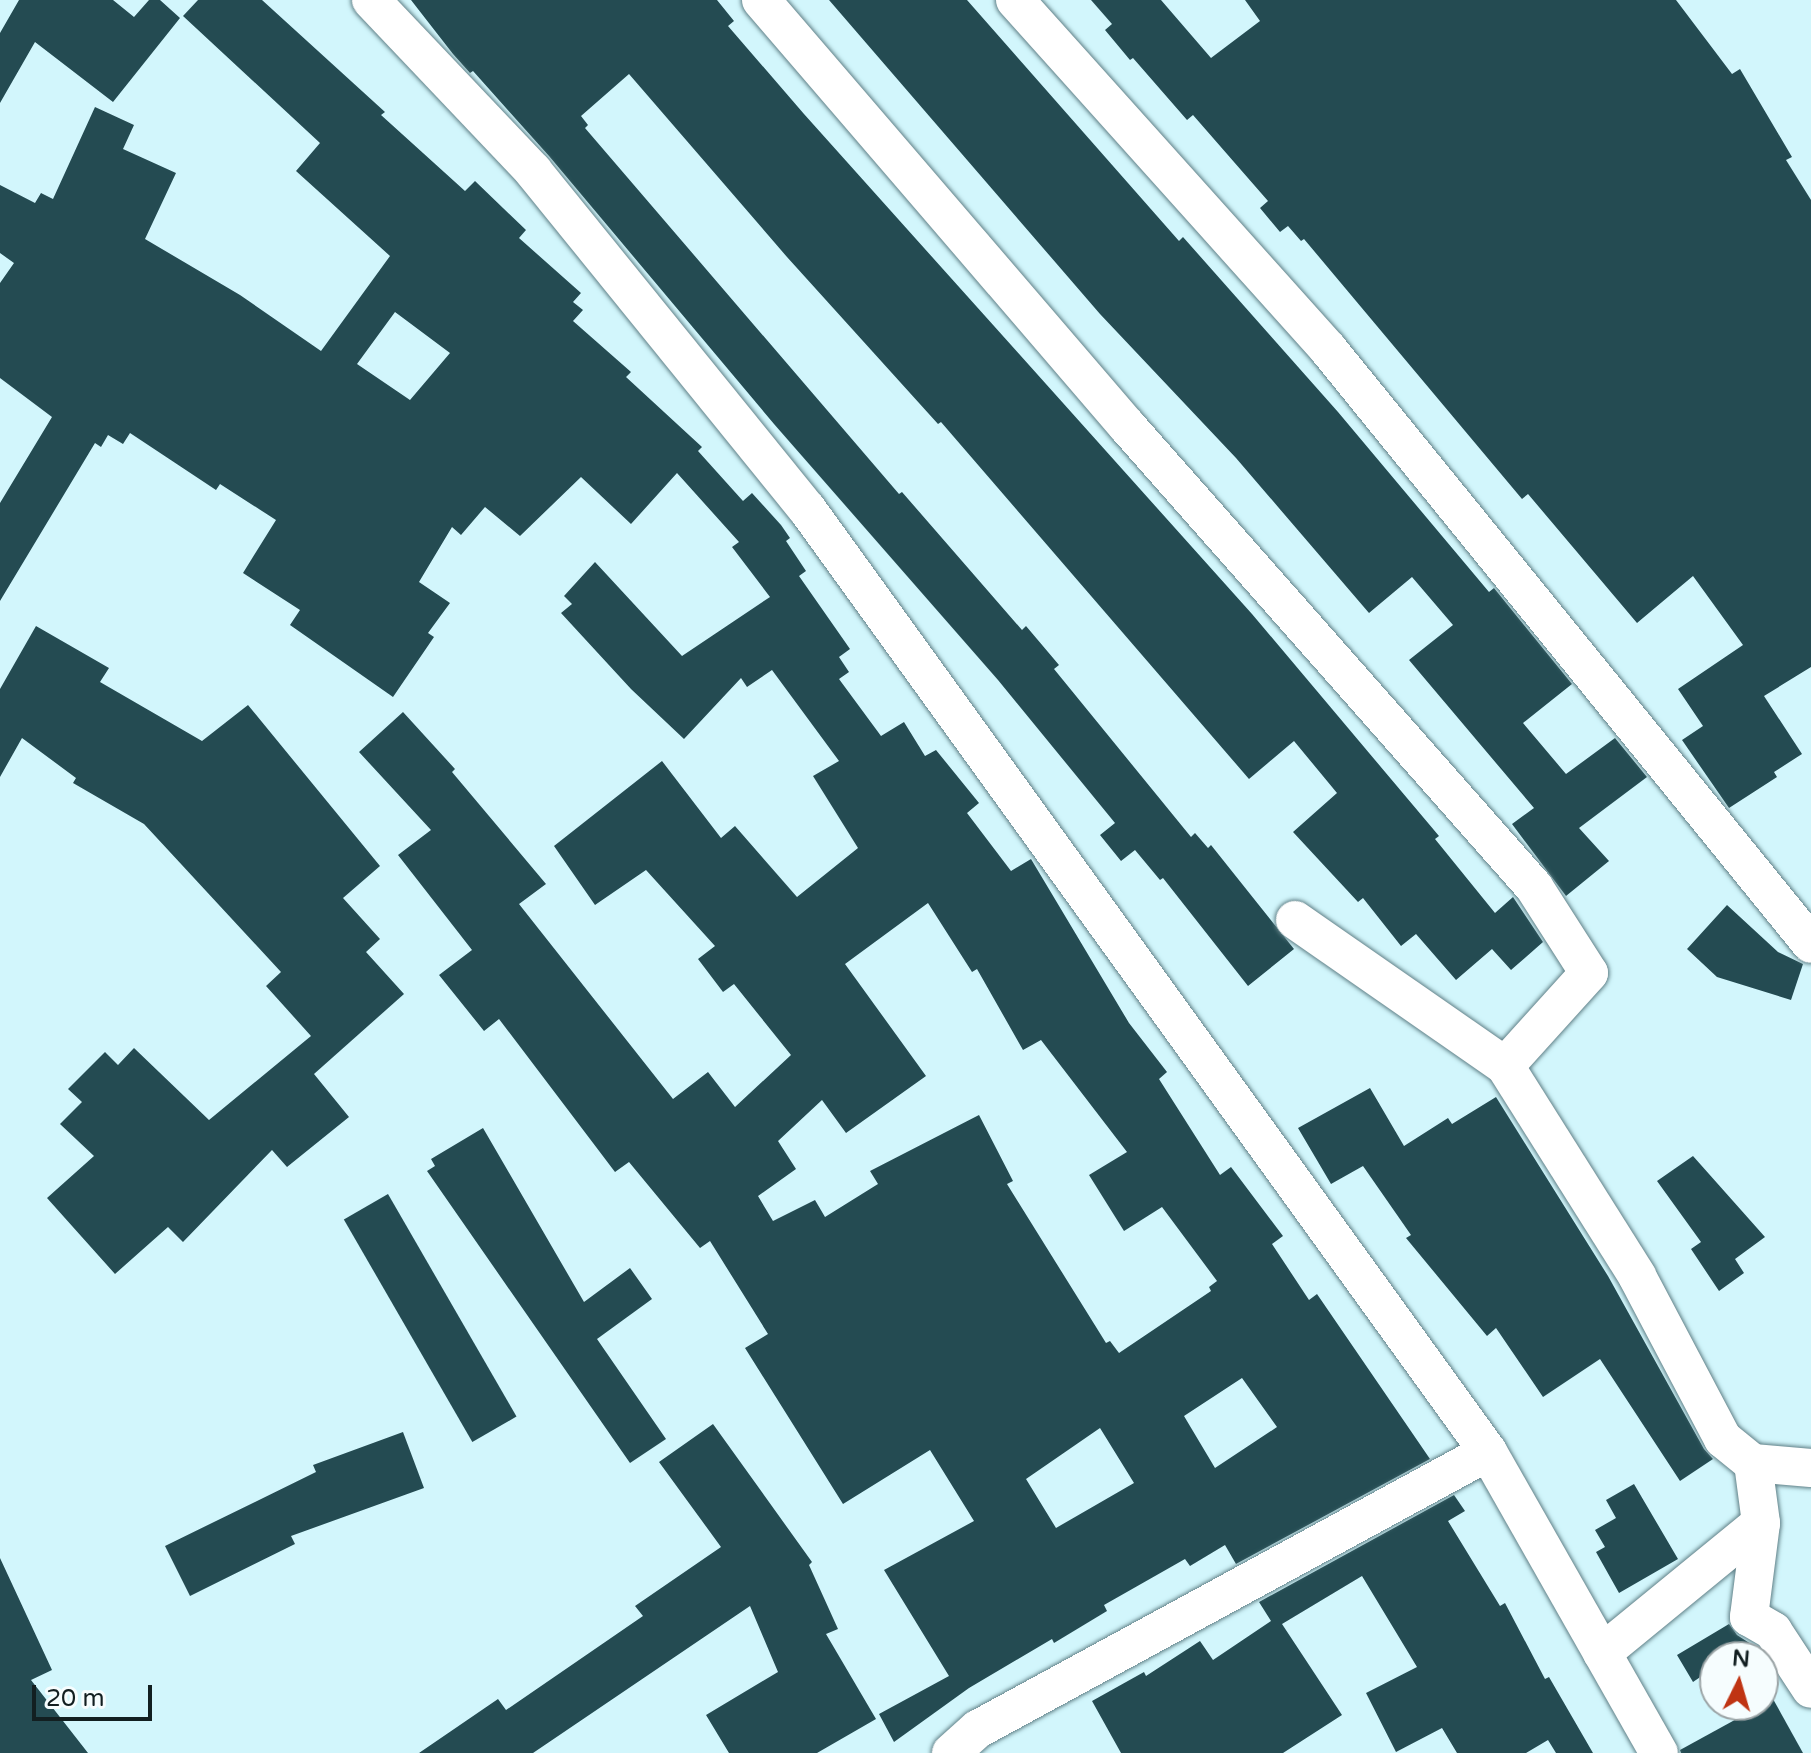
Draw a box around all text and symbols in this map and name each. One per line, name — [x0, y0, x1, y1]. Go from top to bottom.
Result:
north arrow — [1699, 1641, 1779, 1721]
text: N — [1731, 1645, 1751, 1673]
scale bar — [36, 1669, 156, 1719]
text: 20 m — [46, 1684, 104, 1713]

